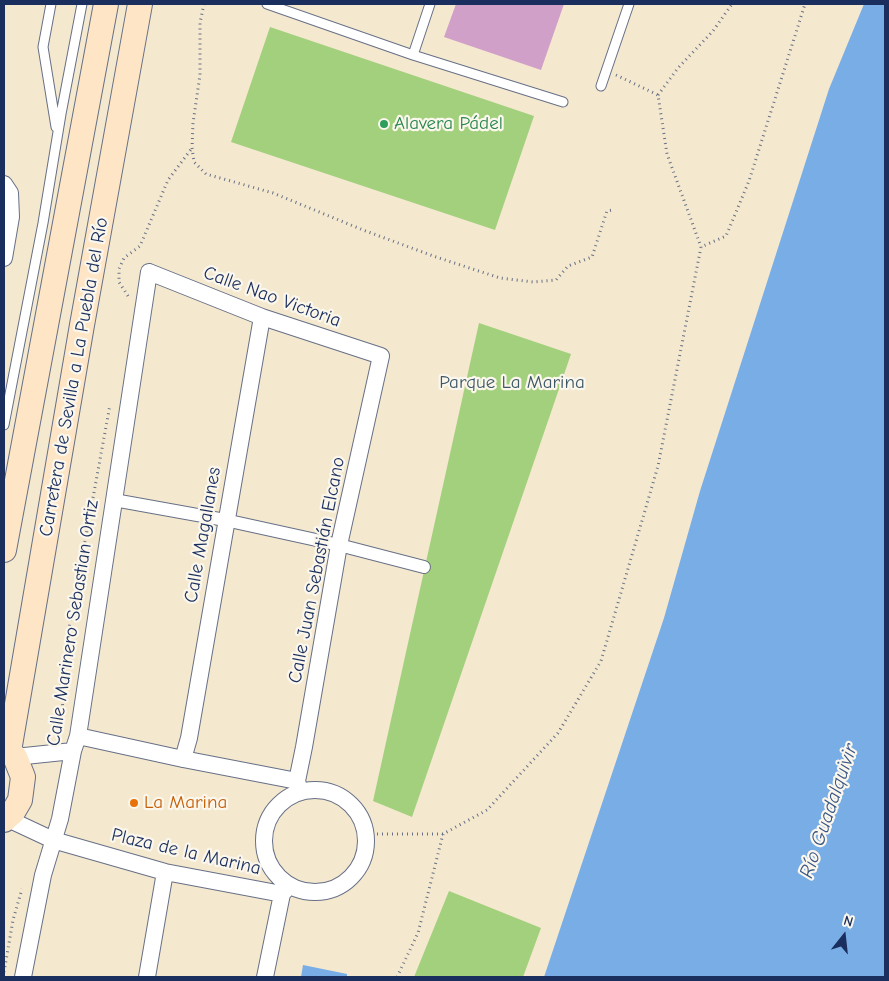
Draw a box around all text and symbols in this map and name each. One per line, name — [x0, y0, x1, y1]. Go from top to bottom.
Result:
place label: Alavera Pádel — [394, 113, 503, 135]
marker: Alavera Pádel — [378, 118, 390, 130]
street label: Carretera de Sevilla a La Puebla del Río — [35, 216, 113, 538]
street label: Calle Nao Victoria — [200, 262, 344, 332]
park label: Parque La Marina — [439, 372, 585, 394]
street label: Calle Juan Sebastián Elcano — [284, 455, 350, 685]
street label: Calle Magallanes — [180, 465, 226, 605]
street label: Calle Marinero Sebastian Ortiz — [42, 498, 104, 748]
water label: Río Guadalquivir — [795, 741, 863, 881]
place label: La Marina — [144, 792, 227, 814]
marker: La Marina — [128, 797, 140, 809]
street label: Plaza de la Marina — [109, 824, 263, 880]
north arrow — [819, 911, 869, 961]
text: N — [842, 912, 855, 931]

